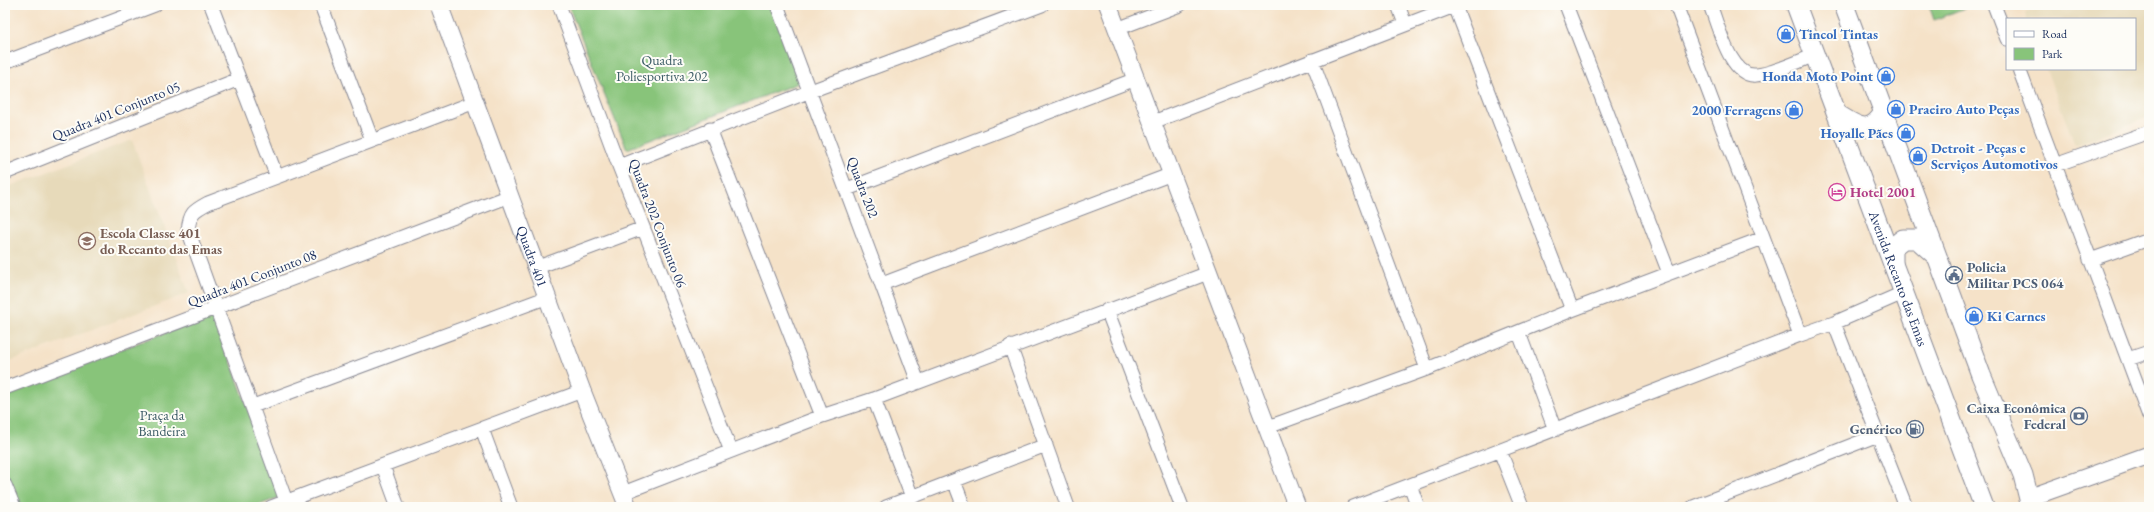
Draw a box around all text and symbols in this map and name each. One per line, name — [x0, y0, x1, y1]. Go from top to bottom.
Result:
legend — [2006, 18, 2136, 70]
shop icon: Tincol Tintas — [1776, 24, 1796, 44]
place label: Tincol Tintas — [1799, 25, 1878, 43]
text: Road — [2042, 26, 2068, 42]
text: Park — [2042, 46, 2063, 62]
park label: Quadra Poliesportiva 202 — [616, 51, 708, 85]
shop icon: Honda Moto Point — [1876, 66, 1896, 86]
place label: Honda Moto Point — [1762, 67, 1874, 85]
street label: Quadra 401 Conjunto 05 — [49, 77, 183, 145]
shop icon: Praeiro Auto Peças — [1886, 99, 1906, 119]
shop icon: 2000 Ferragens — [1784, 100, 1804, 120]
place label: Praeiro Auto Peças — [1909, 100, 2019, 118]
place label: 2000 Ferragens — [1692, 101, 1781, 119]
shop icon: Hoyalle Pães — [1896, 123, 1916, 143]
place label: Hoyalle Pães — [1820, 124, 1893, 142]
place label: Detroit - Peças e Serviços Automotivos — [1931, 139, 2058, 173]
shop icon: Detroit - Peças e Serviços Automotivos — [1908, 146, 1928, 166]
street label: Quadra 202 — [843, 154, 883, 220]
street label: Quadra 202 Conjunto 06 — [625, 156, 691, 290]
hotel icon: Hotel 2001 — [1827, 182, 1847, 202]
place label: Hotel 2001 — [1850, 183, 1916, 201]
street label: Avenida Recanto das Emas — [1865, 207, 1932, 349]
street label: Quadra 401 — [513, 223, 552, 289]
place label: Escola Classe 401 do Recanto das Emas — [100, 224, 222, 258]
school or university icon: Escola Classe 401 do Recanto das Emas — [77, 231, 97, 251]
street label: Quadra 401 Conjunto 08 — [185, 245, 319, 311]
place label: Policia Militar PCS 064 — [1967, 258, 2064, 292]
public building icon: Policia Militar PCS 064 — [1944, 265, 1964, 285]
shop icon: Ki Carnes — [1964, 306, 1984, 326]
place label: Ki Carnes — [1987, 307, 2046, 325]
place label: Caixa Econômica Federal — [1967, 399, 2067, 433]
park label: Praça da Bandeira — [138, 406, 186, 440]
bank icon: Caixa Econômica Federal — [2069, 406, 2089, 426]
fuel station icon: Genérico — [1905, 419, 1925, 439]
place label: Genérico — [1850, 420, 1902, 438]

